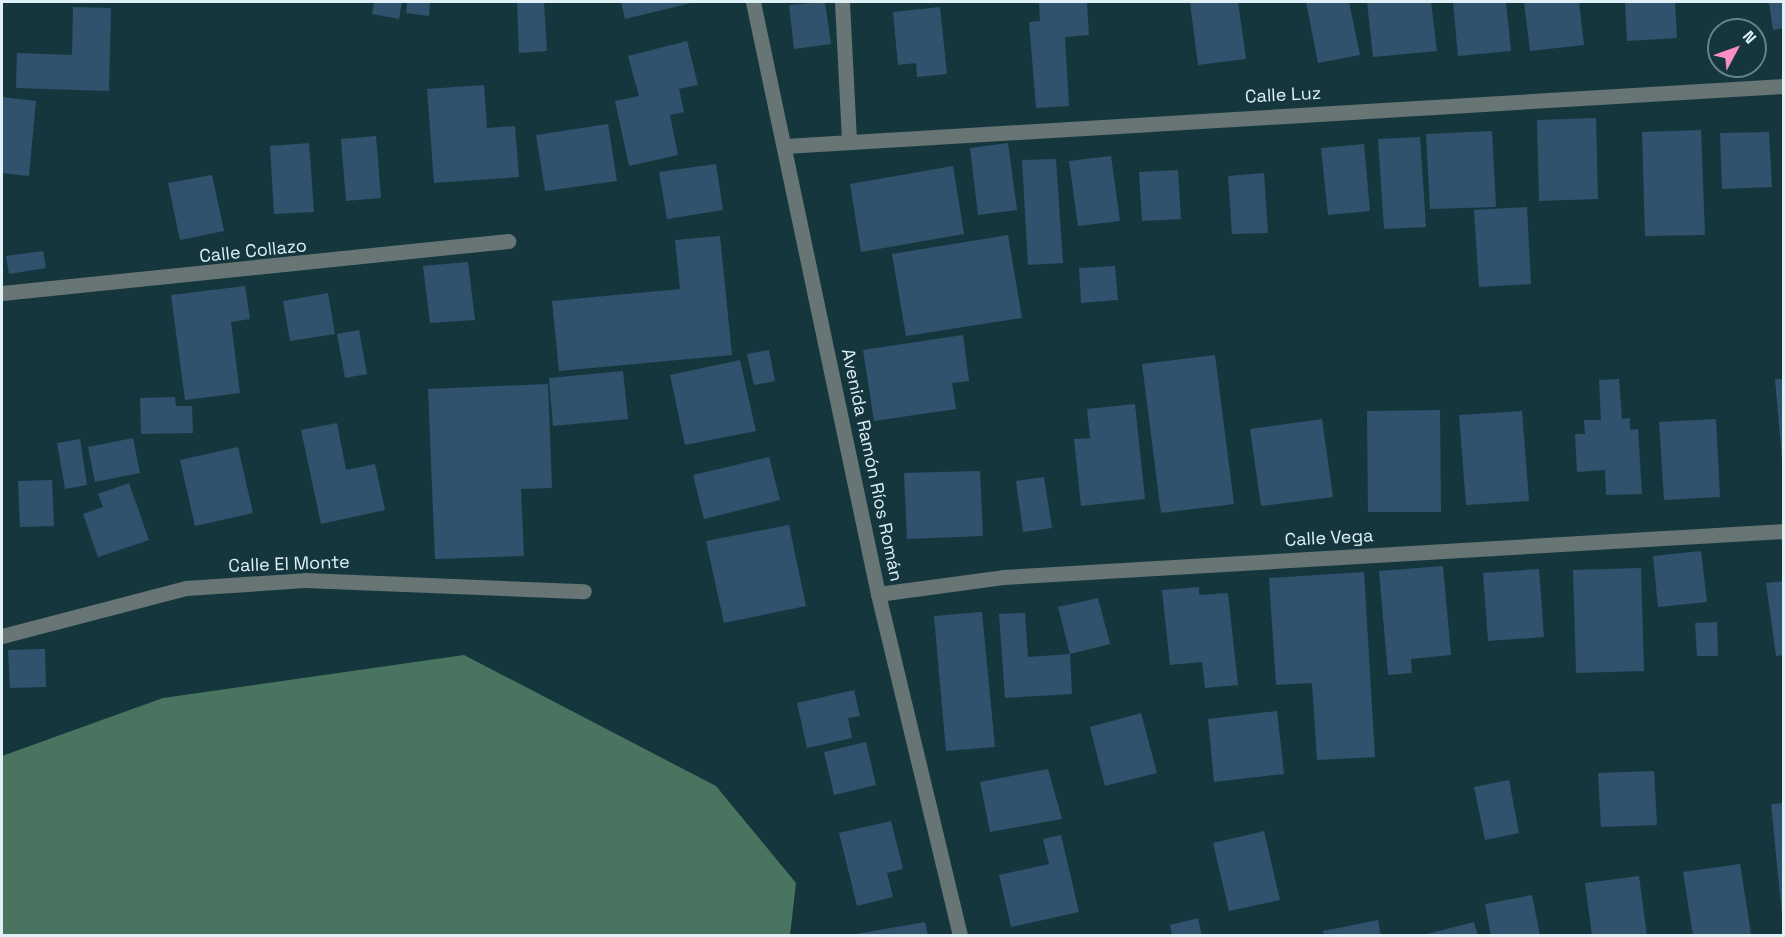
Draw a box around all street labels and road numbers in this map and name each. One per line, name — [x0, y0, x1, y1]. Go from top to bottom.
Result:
street label: Calle Luz — [1244, 82, 1322, 108]
street label: Calle Collazo — [198, 235, 308, 267]
street label: Avenida Ramón Ríos Román — [837, 347, 907, 583]
street label: Calle Vega — [1284, 525, 1374, 551]
street label: Calle El Monte — [228, 551, 350, 577]

